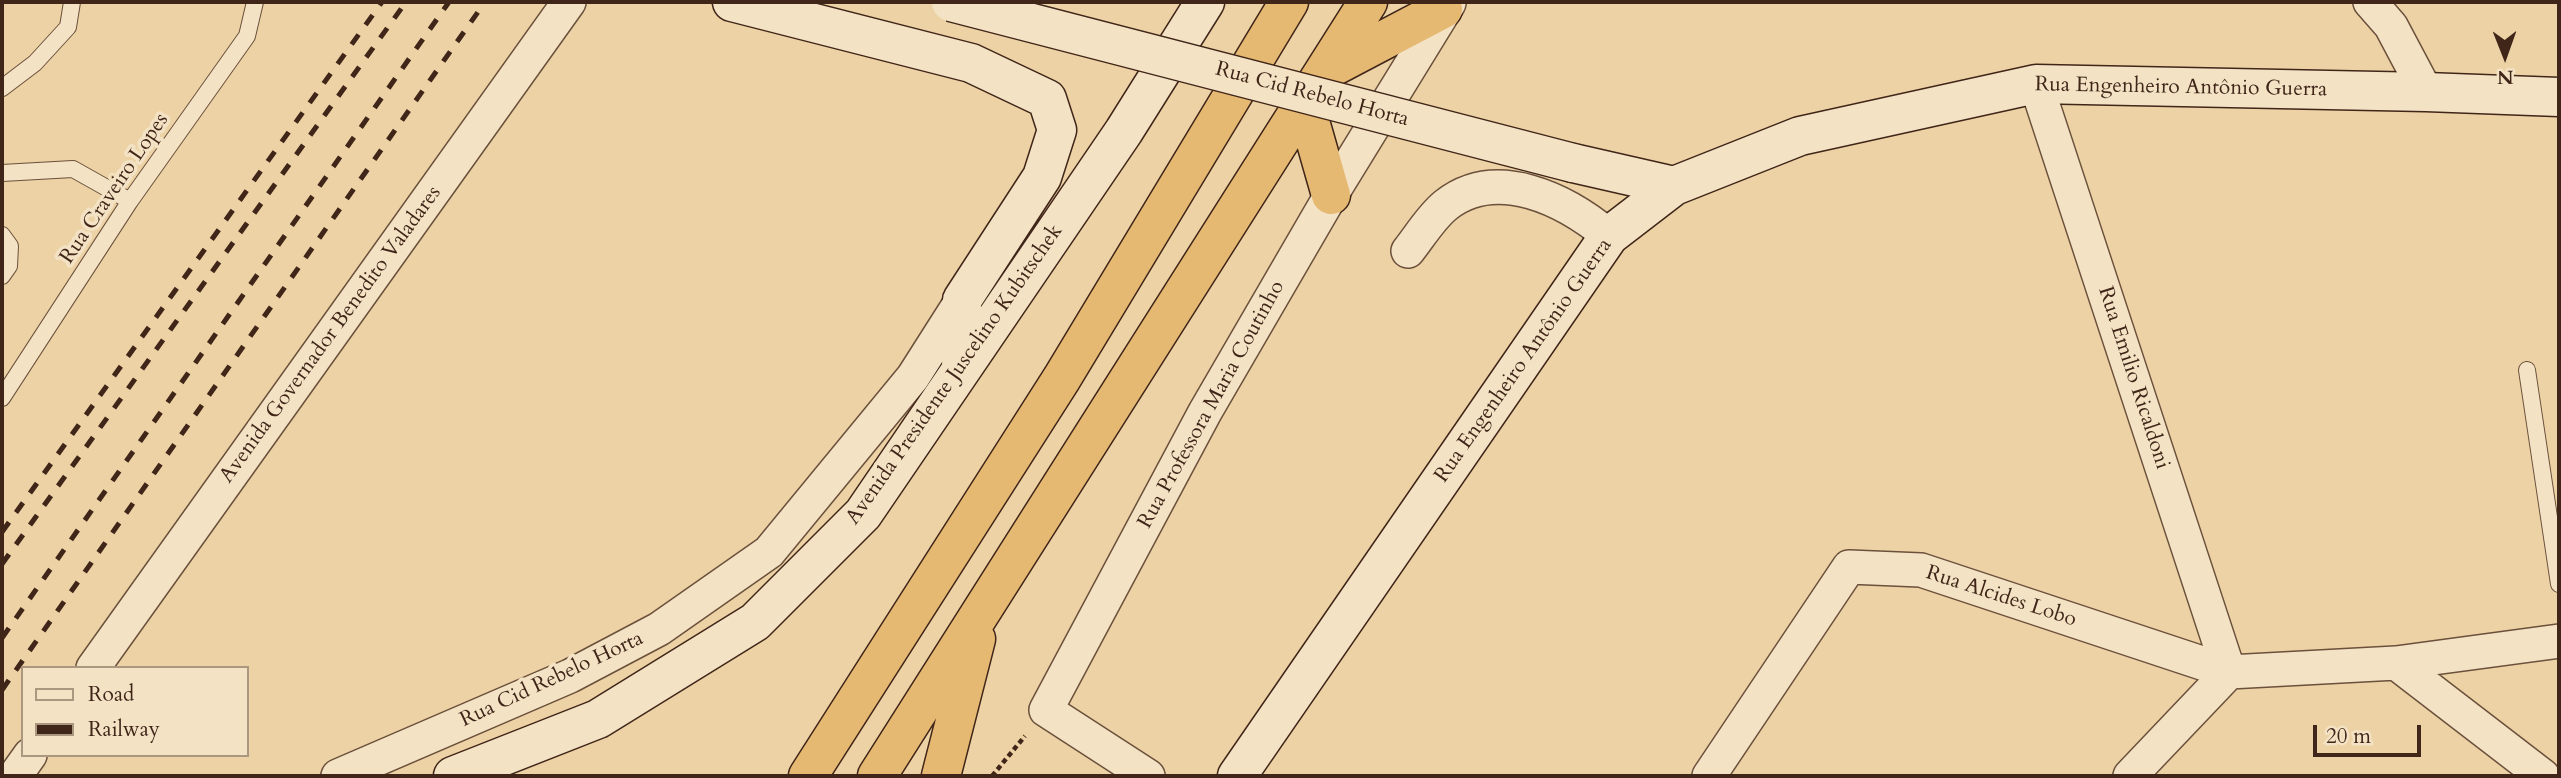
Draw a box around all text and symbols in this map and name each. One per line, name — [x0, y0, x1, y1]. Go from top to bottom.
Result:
north arrow — [2470, 21, 2540, 91]
street label: Rua Cid Rebelo Horta — [1213, 57, 1411, 133]
text: N — [2497, 64, 2514, 90]
street label: Rua Engenheiro Antônio Guerra — [2035, 73, 2327, 103]
street label: Rua Craveiro Lopes — [55, 109, 175, 269]
street label: Avenida Governador Benedito Valadares — [215, 182, 447, 488]
street label: Avenida Presidente Juscelino Kubitschek — [841, 220, 1069, 530]
street label: Rua Engenheiro Antônio Guerra — [1430, 234, 1618, 488]
street label: Rua Professora Maria Coutinho — [1133, 277, 1291, 533]
street label: Rua Emilio Ricaldoni — [2092, 284, 2174, 472]
street label: Rua Alcides Lobo — [1923, 561, 2079, 633]
street label: Rua Cid Rebelo Horta — [456, 627, 648, 733]
legend — [21, 666, 248, 757]
text: Road — [88, 680, 134, 709]
scale bar — [2316, 712, 2424, 756]
text: Railway — [88, 715, 160, 744]
text: 20 m — [2326, 722, 2371, 751]

